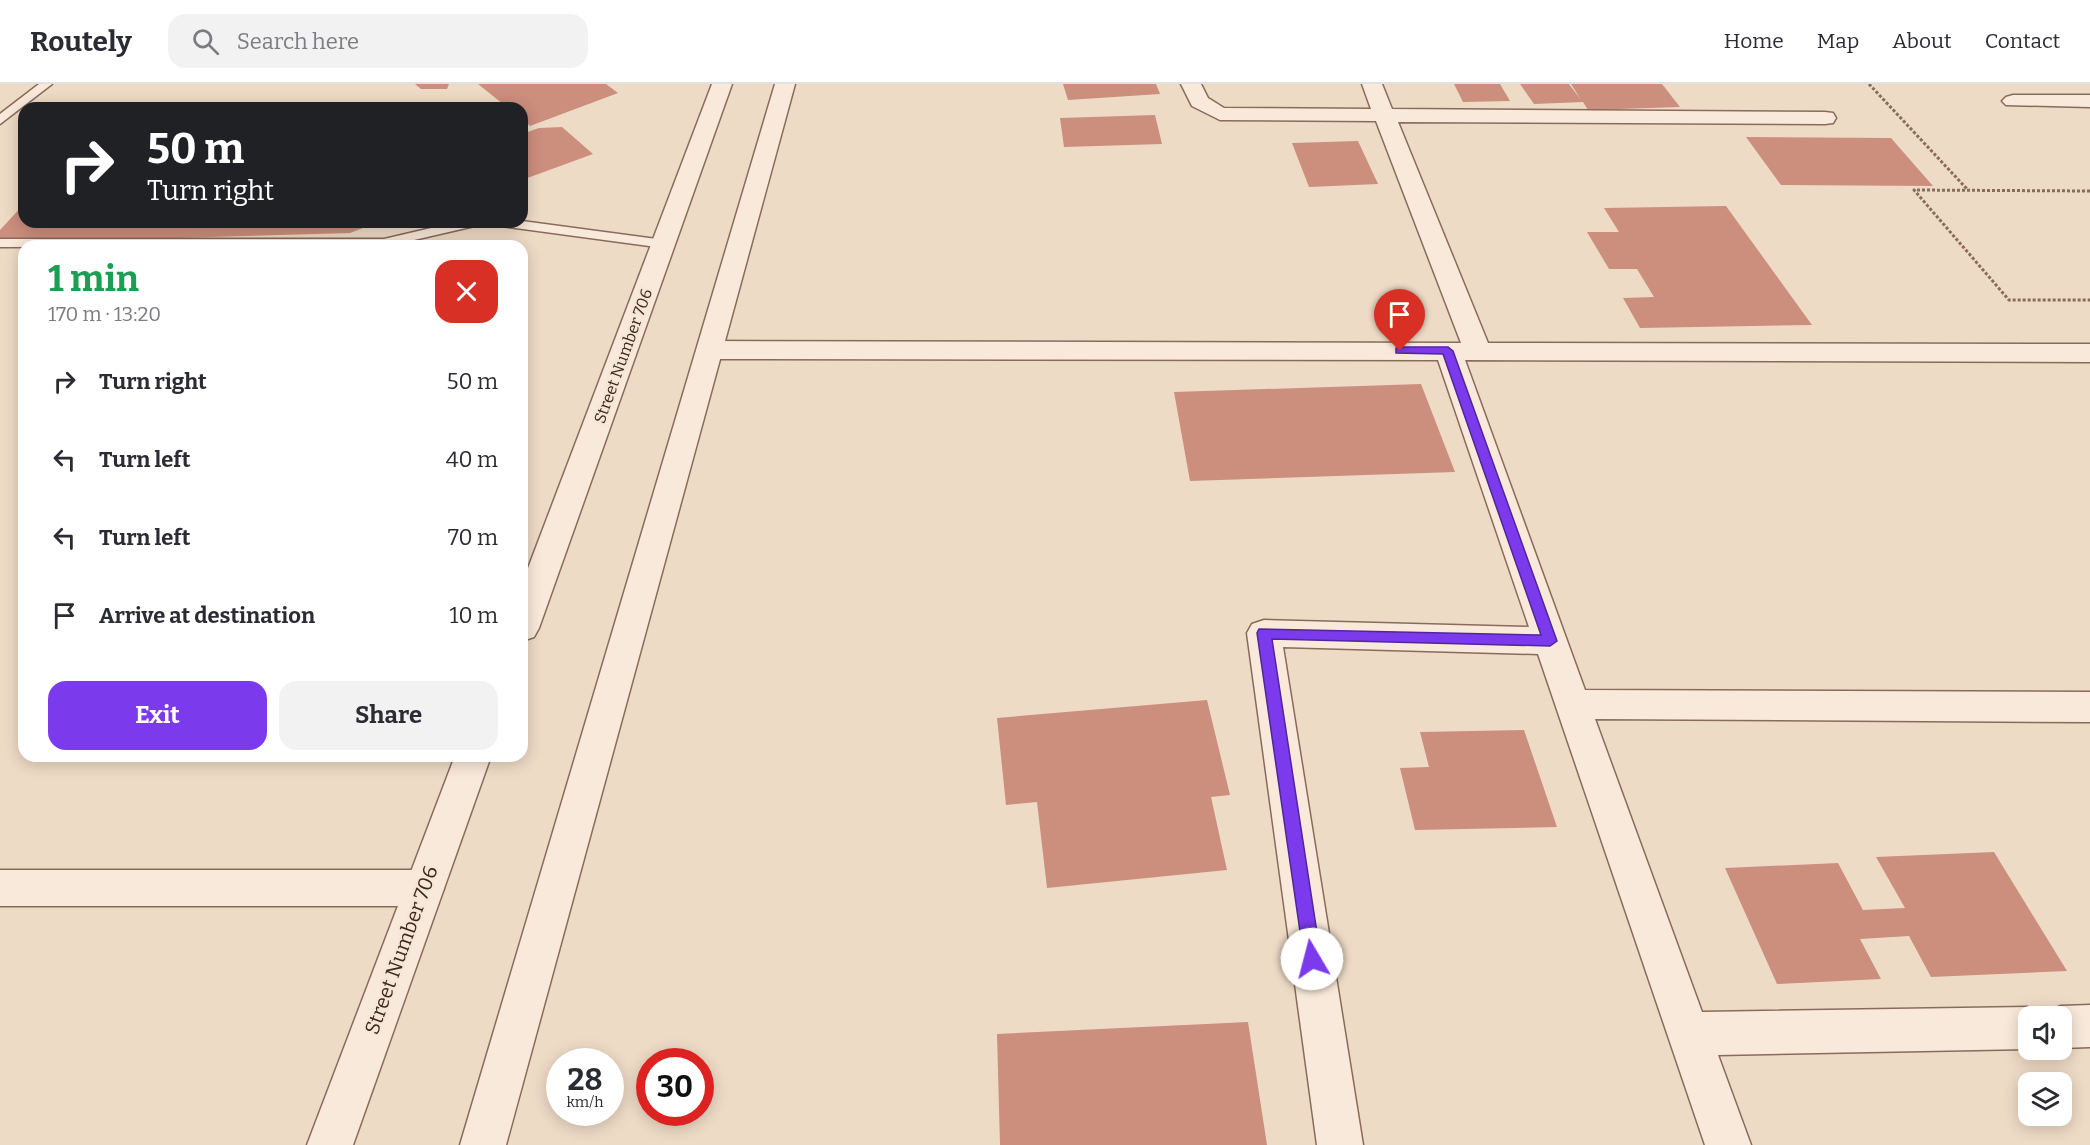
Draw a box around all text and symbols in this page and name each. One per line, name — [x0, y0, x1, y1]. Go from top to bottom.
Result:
search box — [168, 14, 588, 68]
text: Routely — [30, 25, 132, 58]
icon: search — [189, 25, 222, 58]
text: Search here — [237, 28, 359, 55]
text: Home — [1724, 28, 1784, 54]
text: Map — [1817, 28, 1859, 54]
text: About — [1892, 28, 1952, 54]
text: Contact — [1985, 28, 2060, 54]
text: 50 m — [147, 124, 244, 174]
icon: right — [48, 126, 126, 204]
text: Turn right — [147, 175, 274, 207]
text: 1 min — [48, 257, 139, 301]
button: close — [435, 260, 498, 323]
street label: Street Number 706 — [590, 286, 656, 426]
pin — [1374, 289, 1425, 351]
icon: arrive — [1383, 298, 1416, 331]
text: 170 m · 13:20 — [48, 302, 161, 326]
icon: right — [48, 365, 81, 398]
text: Turn right — [99, 368, 207, 395]
text: 50 m — [447, 368, 498, 395]
icon: left — [48, 443, 81, 476]
text: Turn left — [99, 446, 191, 473]
text: 40 m — [446, 446, 498, 473]
icon: left — [48, 521, 81, 554]
text: Turn left — [99, 524, 191, 551]
text: 70 m — [448, 524, 498, 551]
icon: arrive — [48, 599, 81, 632]
text: Arrive at destination — [99, 602, 315, 629]
text: 10 m — [450, 602, 498, 629]
button: Exit — [48, 681, 267, 750]
button: Share — [279, 681, 498, 750]
street label: Street Number 706 — [359, 863, 443, 1037]
position arrow — [1280, 927, 1344, 991]
map controls — [2018, 1006, 2072, 1126]
button: sound — [2018, 1006, 2072, 1060]
speed limit sign: 30 — [636, 1048, 714, 1126]
text: 28 — [568, 1062, 602, 1098]
button: layers — [2018, 1072, 2072, 1126]
text: km/h — [566, 1093, 604, 1111]

